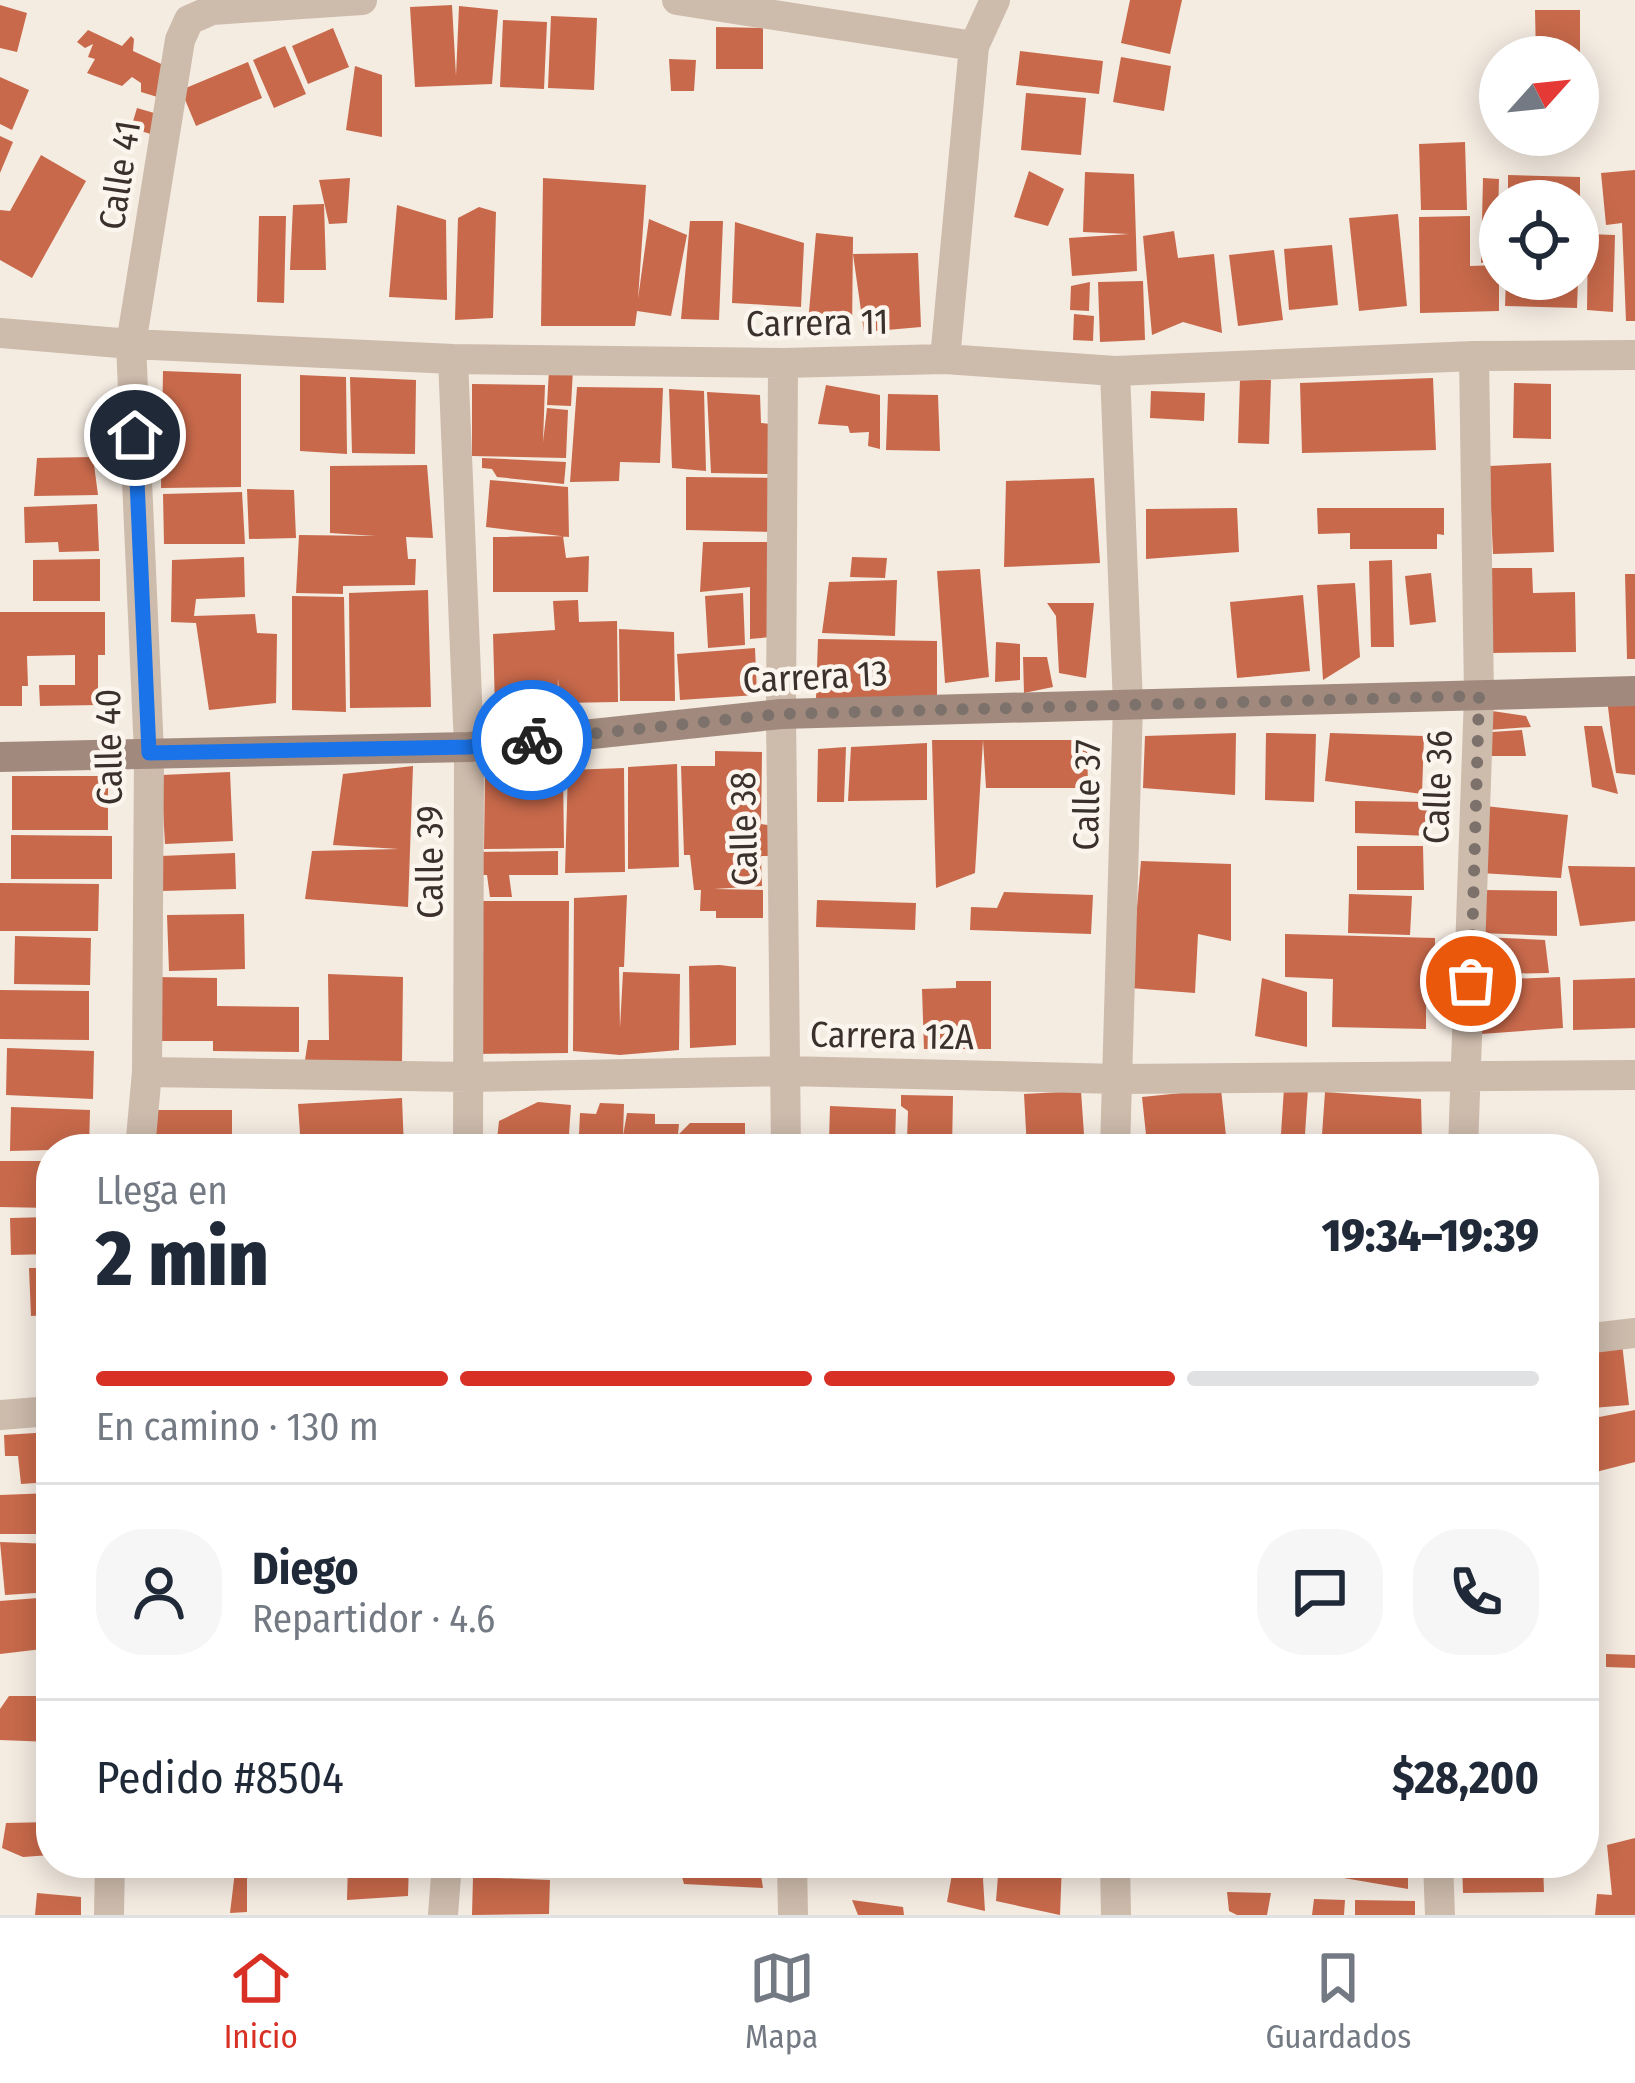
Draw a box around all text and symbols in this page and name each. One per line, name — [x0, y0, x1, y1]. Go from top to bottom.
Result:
north arrow — [1479, 36, 1599, 156]
map controls — [1479, 36, 1599, 300]
street label: Calle 41 — [90, 117, 150, 233]
button: locate — [1479, 180, 1599, 300]
street label: Carrera 11 — [745, 300, 889, 346]
pin — [84, 384, 186, 486]
icon: home — [102, 402, 168, 468]
street label: Carrera 13 — [741, 651, 889, 703]
courier — [472, 680, 592, 800]
street label: Calle 40 — [86, 688, 132, 806]
icon: bike — [499, 707, 565, 773]
street label: Calle 36 — [1414, 729, 1462, 845]
street label: Calle 37 — [1064, 739, 1110, 851]
street label: Calle 38 — [721, 771, 767, 887]
street label: Calle 39 — [409, 805, 453, 919]
pin — [1420, 930, 1522, 1032]
icon: bag — [1438, 948, 1504, 1014]
street label: Carrera 12A — [810, 1013, 974, 1059]
text: Llega en — [96, 1168, 228, 1214]
text: 19:34–19:39 — [1322, 1209, 1539, 1263]
text: 2 min — [96, 1212, 269, 1306]
text: En camino · 130 m — [96, 1404, 379, 1450]
button: person — [96, 1529, 222, 1655]
button: chat — [1257, 1529, 1383, 1655]
button: phone — [1413, 1529, 1539, 1655]
text: Diego — [252, 1542, 359, 1596]
text: Repartidor · 4.6 — [252, 1596, 495, 1642]
text: Pedido #8504 — [96, 1751, 344, 1805]
text: $28,200 — [1392, 1751, 1539, 1805]
tab: Inicio — [224, 1945, 298, 2057]
tab: Mapa — [745, 1945, 818, 2057]
tab: Guardados — [1265, 1945, 1411, 2057]

